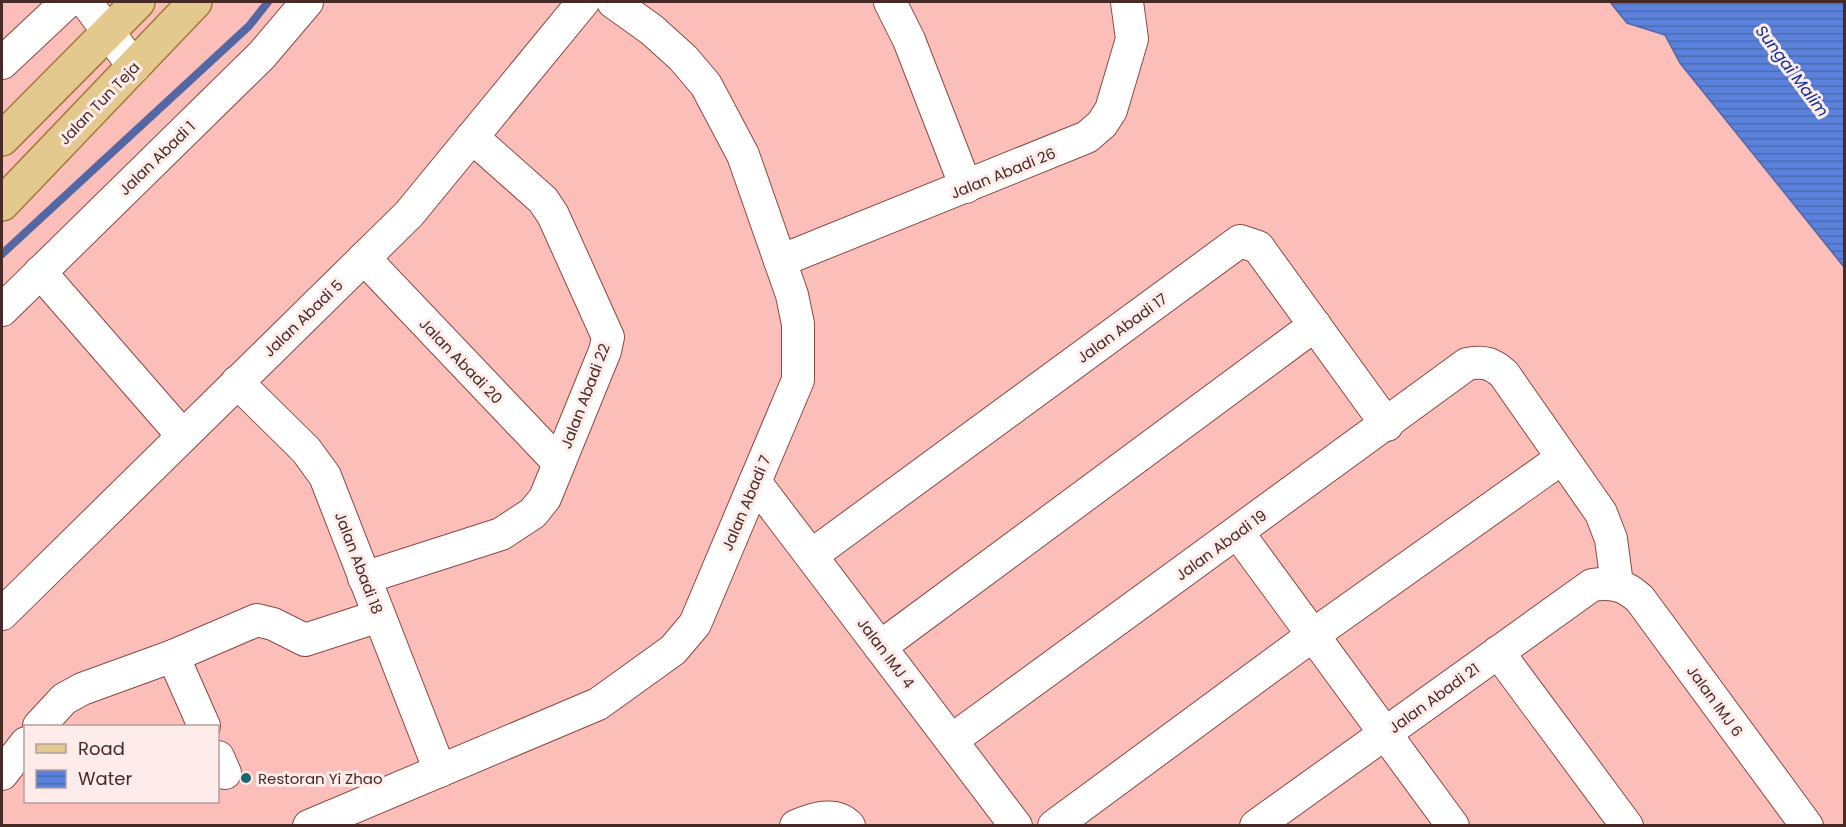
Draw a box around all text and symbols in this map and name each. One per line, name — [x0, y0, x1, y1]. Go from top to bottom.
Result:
water label: Sungai Malim — [1750, 21, 1834, 121]
street label: Jalan Tun Teja — [54, 57, 144, 149]
street label: Jalan Abadi 1 — [114, 116, 200, 200]
street label: Jalan Abadi 26 — [947, 142, 1059, 204]
street label: Jalan Abadi 5 — [259, 275, 347, 361]
street label: Jalan Abadi 17 — [1073, 288, 1171, 368]
street label: Jalan Abadi 20 — [415, 313, 507, 409]
street label: Jalan Abadi 22 — [555, 340, 615, 452]
street label: Jalan Abadi 7 — [716, 452, 776, 554]
street label: Jalan Abadi 19 — [1171, 505, 1271, 585]
street label: Jalan Abadi 18 — [330, 509, 388, 617]
street label: Jalan IMJ 4 — [852, 613, 920, 693]
street label: Jalan Abadi 21 — [1384, 658, 1484, 738]
street label: Jalan IMJ 6 — [1682, 661, 1748, 741]
legend — [24, 725, 219, 803]
text: Road — [78, 736, 125, 761]
text: Water — [78, 766, 132, 791]
place label: Restoran Yi Zhao — [258, 768, 383, 789]
marker: Restoran Yi Zhao — [239, 771, 253, 785]

